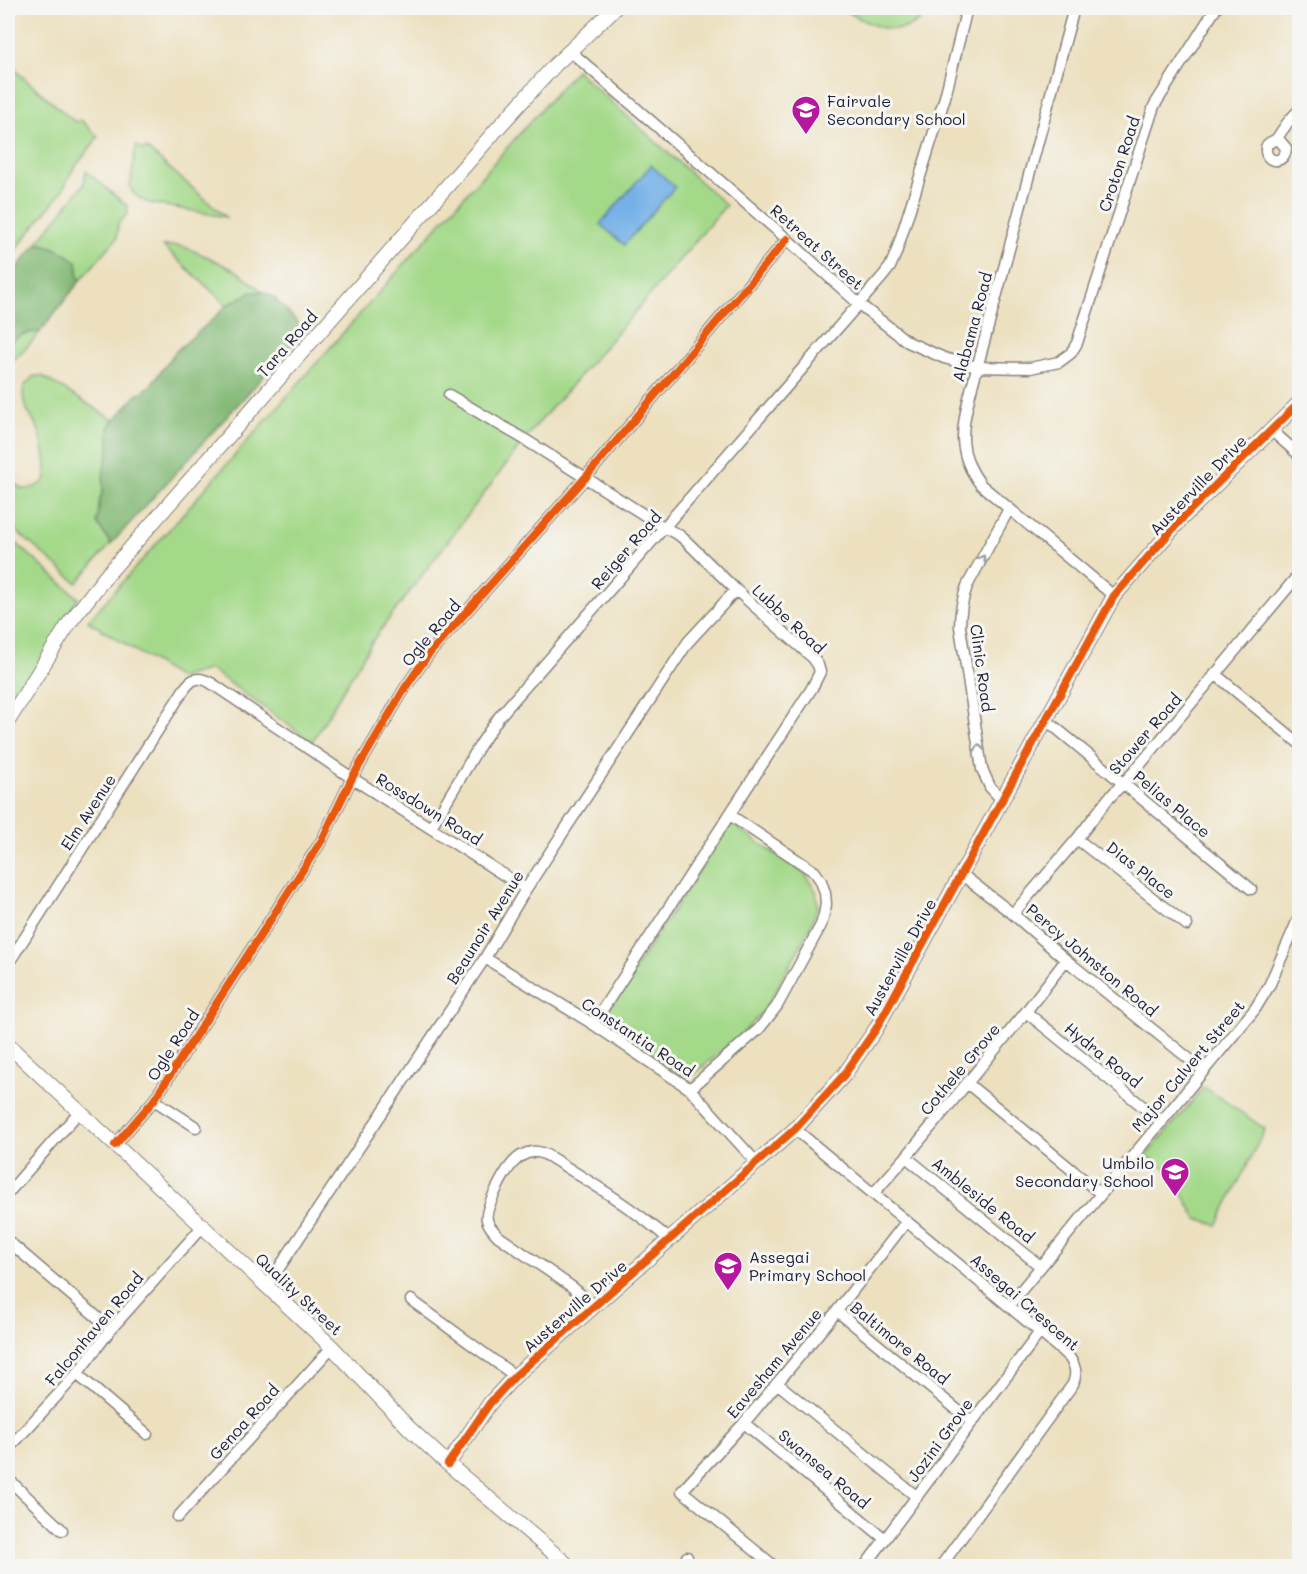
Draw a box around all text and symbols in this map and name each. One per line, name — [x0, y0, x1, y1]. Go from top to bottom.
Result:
place label: Fairvale Secondary School — [827, 90, 966, 129]
school or university icon: Fairvale Secondary School — [790, 94, 822, 136]
street label: Croton Road — [1093, 113, 1144, 214]
street label: Retreat Street — [766, 199, 868, 294]
street label: Alabama Road — [947, 270, 996, 384]
street label: Tara Road — [252, 306, 321, 381]
street label: Austerville Drive — [1144, 430, 1251, 539]
street label: Reiger Road — [586, 506, 665, 593]
one-way arrow — [975, 555, 986, 565]
street label: Lubbe Road — [748, 579, 830, 658]
street label: Ogle Road — [397, 595, 465, 670]
street label: Clinic Road — [966, 623, 999, 713]
street label: Stower Road — [1104, 689, 1186, 779]
one-way arrow — [973, 743, 986, 753]
street label: Pelias Place — [1129, 765, 1215, 842]
street label: Rossdown Road — [372, 768, 486, 850]
street label: Elm Avenue — [55, 770, 120, 854]
street label: Dias Place — [1103, 836, 1180, 903]
street label: Beaunoir Avenue — [441, 866, 528, 988]
street label: Austerville Drive — [859, 894, 941, 1019]
street label: Percy Johnston Road — [1022, 899, 1162, 1021]
street label: Constantia Road — [578, 992, 699, 1081]
street label: Major Calvert Street — [1126, 995, 1249, 1136]
street label: Ogle Road — [142, 1005, 203, 1084]
street label: Hydra Road — [1061, 1017, 1146, 1092]
street label: Cothele Grove — [915, 1018, 1004, 1119]
street label: Ambleside Road — [928, 1152, 1039, 1247]
place label: Umbilo Secondary School — [1015, 1152, 1154, 1191]
school or university icon: Umbilo Secondary School — [1159, 1156, 1191, 1198]
place label: Assegai Primary School — [749, 1246, 866, 1285]
street label: Quality Street — [251, 1248, 347, 1339]
street label: Assegai Crescent — [966, 1248, 1084, 1355]
school or university icon: Assegai Primary School — [712, 1250, 744, 1292]
street label: Austerville Drive — [518, 1255, 631, 1357]
street label: Falconhaven Road — [40, 1268, 147, 1390]
street label: Baltimore Road — [847, 1296, 954, 1389]
street label: Eavesham Avenue — [721, 1303, 826, 1422]
street label: Genoa Road — [204, 1379, 283, 1464]
street label: Jozini Grove — [902, 1394, 977, 1486]
street label: Swansea Road — [774, 1424, 874, 1513]

